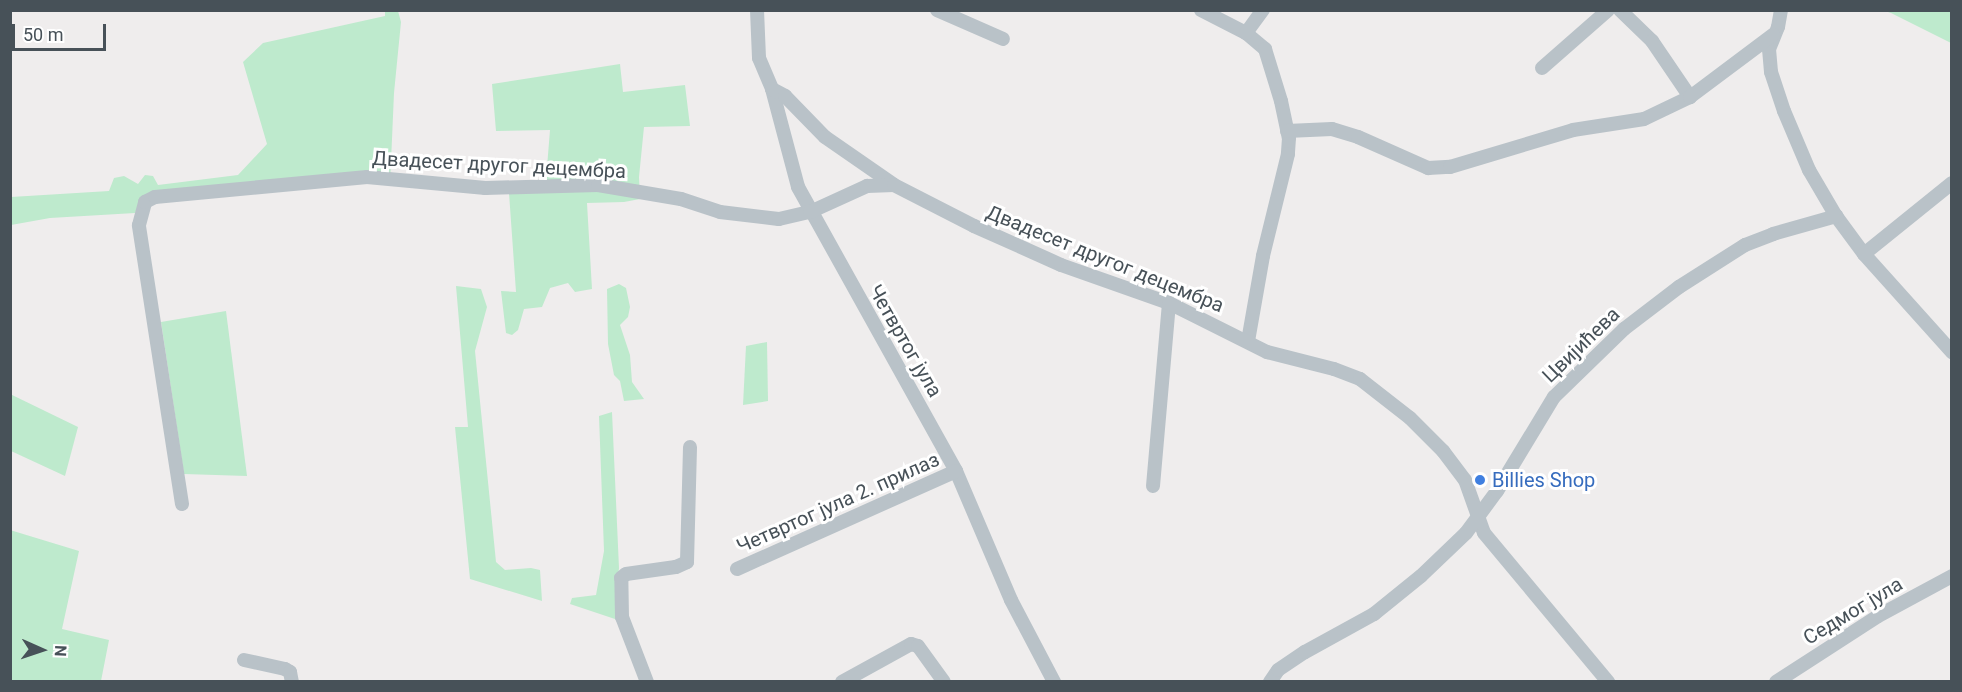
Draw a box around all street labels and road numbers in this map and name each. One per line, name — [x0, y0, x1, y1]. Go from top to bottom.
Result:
street label: Двадесет другог децембра — [371, 146, 627, 184]
street label: Двадесет другог децембра — [983, 200, 1227, 318]
street label: Четвртог јула — [863, 280, 947, 402]
street label: Цвијићева — [1537, 302, 1625, 388]
street label: Четвртог јула 2. прилаз — [733, 447, 943, 559]
street label: Седмог јула — [1799, 572, 1907, 650]

